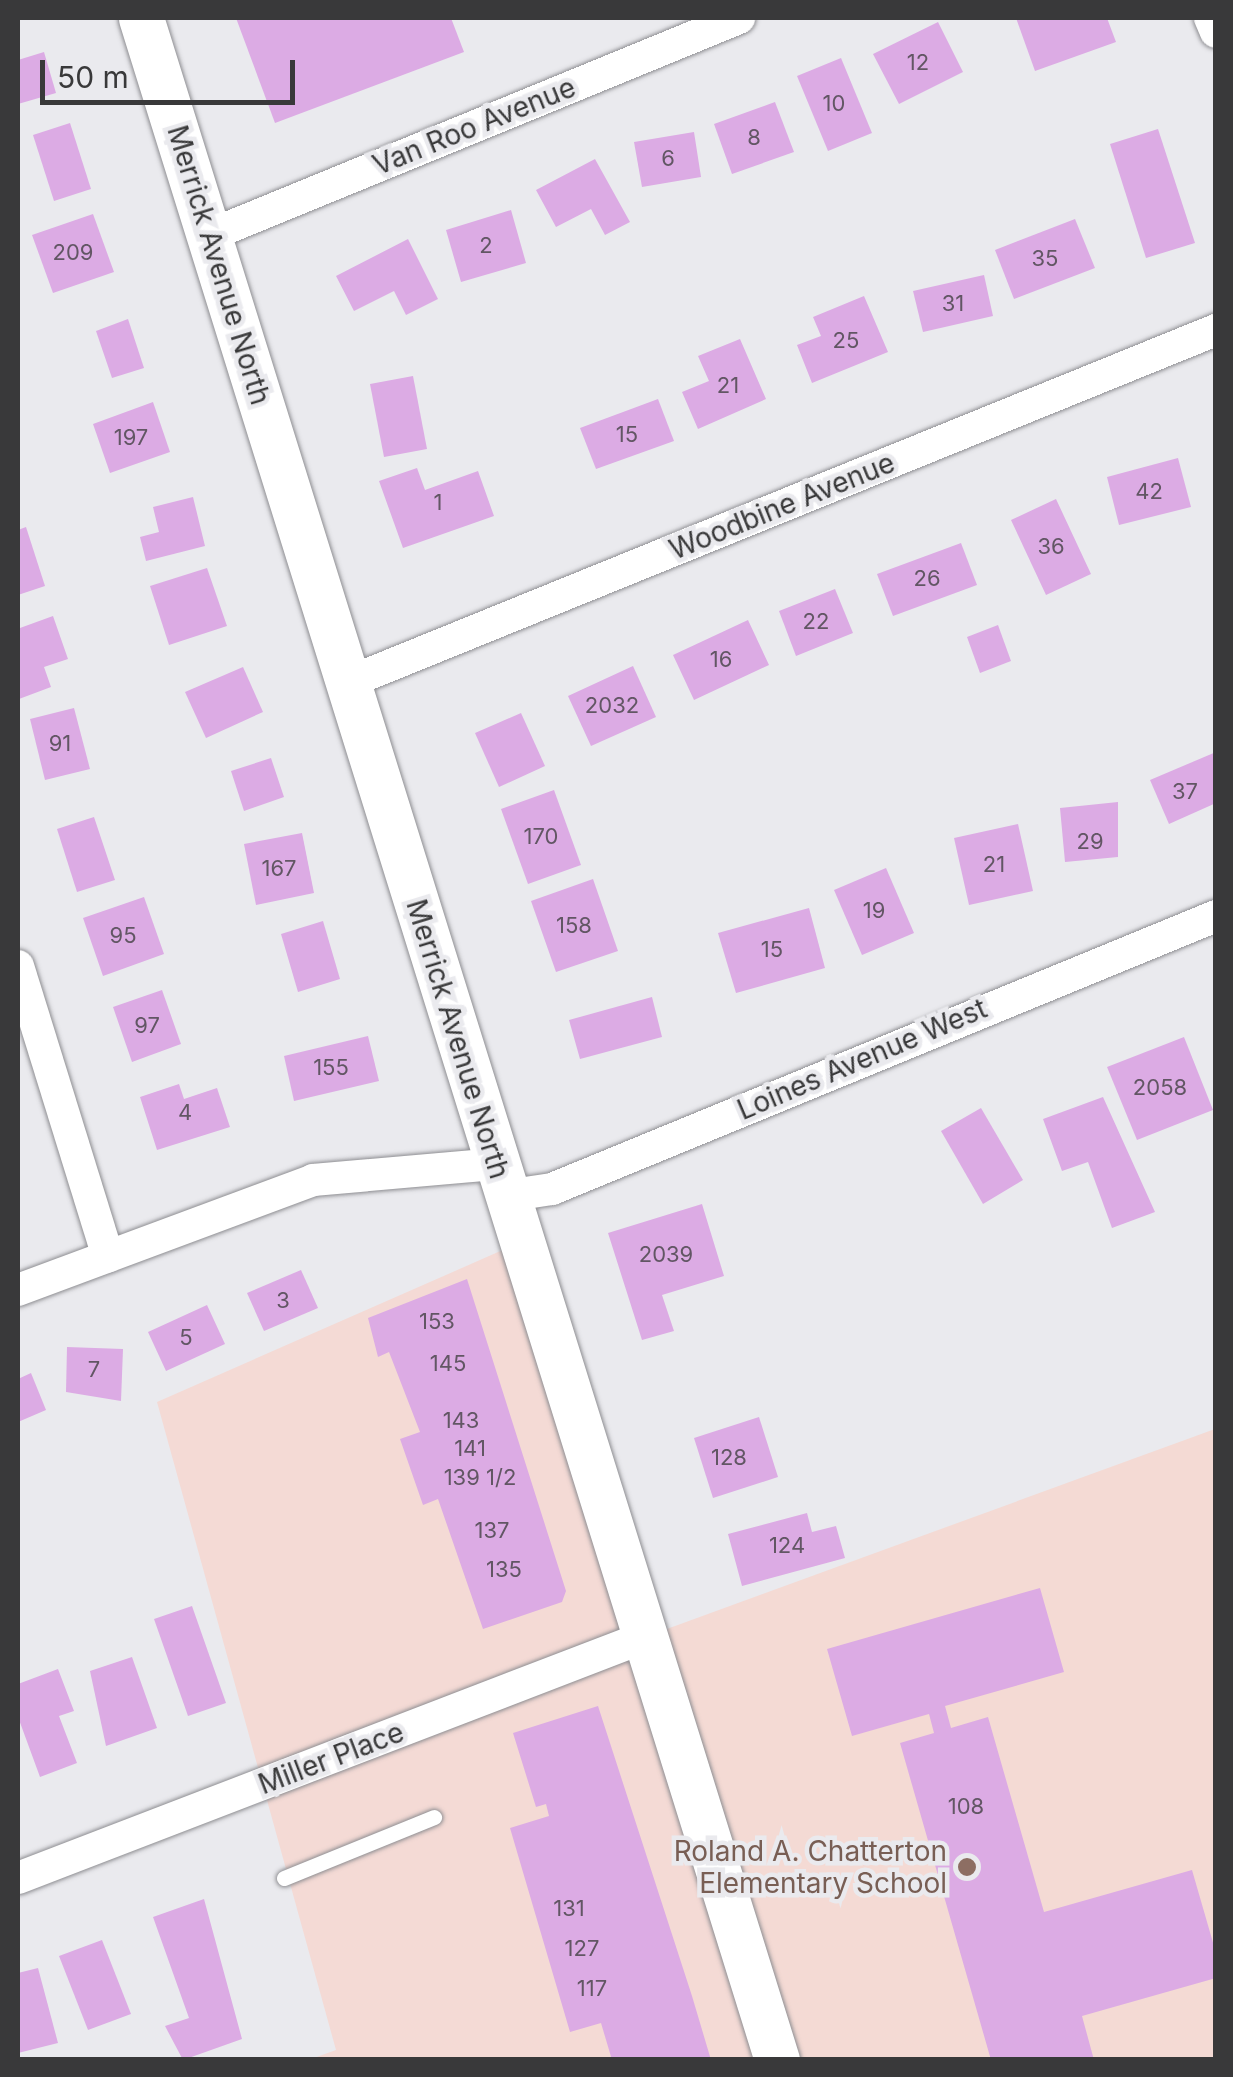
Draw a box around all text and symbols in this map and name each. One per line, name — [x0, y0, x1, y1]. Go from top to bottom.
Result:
scale bar — [45, 40, 300, 102]
house number: 12 — [907, 50, 929, 76]
text: 50 m — [57, 59, 129, 95]
street label: Van Roo Avenue — [368, 70, 580, 182]
house number: 10 — [823, 91, 845, 117]
street label: Merrick Avenue North — [160, 121, 278, 409]
house number: 8 — [747, 125, 761, 151]
house number: 6 — [661, 146, 675, 172]
house number: 2 — [479, 233, 493, 259]
house number: 209 — [53, 240, 93, 266]
house number: 35 — [1032, 246, 1058, 272]
house number: 31 — [942, 291, 964, 317]
house number: 25 — [833, 328, 859, 354]
house number: 21 — [717, 373, 739, 399]
house number: 15 — [616, 422, 638, 448]
house number: 197 — [114, 425, 148, 451]
street label: Woodbine Avenue — [664, 445, 900, 567]
house number: 42 — [1135, 479, 1163, 505]
house number: 1 — [434, 490, 442, 516]
house number: 36 — [1037, 534, 1065, 560]
house number: 26 — [913, 566, 941, 592]
house number: 22 — [803, 609, 829, 635]
house number: 16 — [710, 647, 732, 673]
house number: 2032 — [585, 693, 639, 719]
house number: 91 — [49, 731, 71, 757]
house number: 37 — [1172, 779, 1198, 805]
house number: 170 — [524, 824, 558, 850]
house number: 29 — [1076, 829, 1104, 855]
house number: 21 — [983, 852, 1005, 878]
house number: 167 — [261, 856, 297, 882]
street label: Merrick Avenue North — [399, 895, 517, 1183]
house number: 19 — [863, 898, 885, 924]
house number: 158 — [556, 913, 592, 939]
house number: 95 — [109, 923, 137, 949]
house number: 15 — [761, 937, 783, 963]
street label: Loines Avenue West — [732, 991, 992, 1127]
house number: 97 — [134, 1013, 160, 1039]
house number: 155 — [313, 1055, 349, 1081]
house number: 2058 — [1133, 1075, 1187, 1101]
house number: 4 — [178, 1100, 192, 1126]
house number: 2039 — [639, 1242, 693, 1268]
house number: 3 — [276, 1288, 290, 1314]
house number: 153 — [419, 1309, 455, 1335]
house number: 5 — [179, 1325, 193, 1351]
house number: 145 — [430, 1351, 466, 1377]
house number: 7 — [88, 1357, 100, 1383]
house number: 143 — [443, 1408, 479, 1434]
house number: 141 — [454, 1436, 486, 1462]
house number: 128 — [711, 1445, 747, 1471]
house number: 139 1/2 — [444, 1465, 516, 1491]
house number: 137 — [475, 1518, 509, 1544]
house number: 124 — [769, 1533, 805, 1559]
house number: 135 — [486, 1557, 522, 1583]
street label: Miller Place — [254, 1715, 408, 1801]
house number: 108 — [948, 1794, 984, 1820]
place label: Roland A. Chatterton Elementary School — [674, 1834, 947, 1900]
marker: Roland A. Chatterton Elementary School — [956, 1856, 978, 1878]
house number: 131 — [553, 1896, 585, 1922]
house number: 127 — [565, 1936, 599, 1962]
house number: 117 — [577, 1976, 607, 2002]

